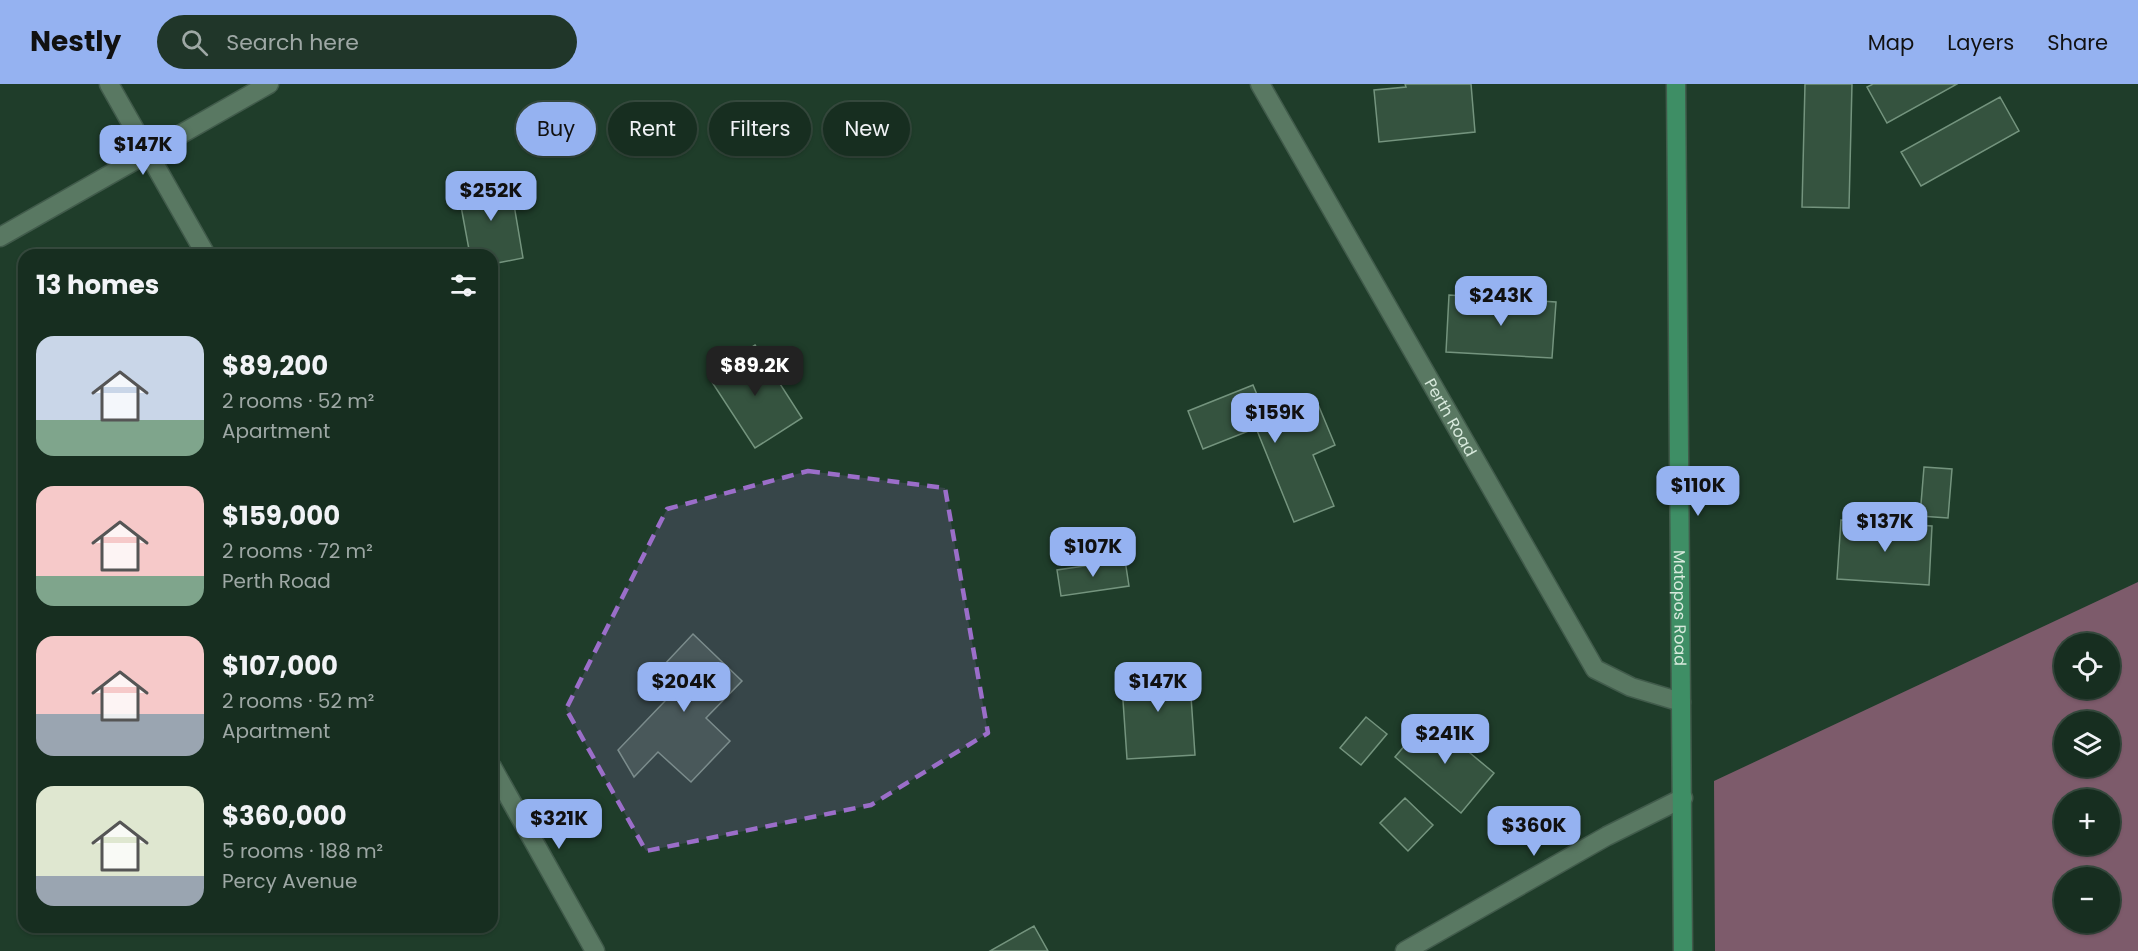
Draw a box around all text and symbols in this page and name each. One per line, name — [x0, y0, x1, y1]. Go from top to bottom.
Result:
search box — [157, 15, 577, 69]
text: Nestly — [30, 22, 121, 61]
icon: search — [178, 26, 211, 59]
text: Search here — [226, 27, 359, 58]
text: Map — [1868, 28, 1914, 57]
text: Layers — [1947, 28, 2014, 57]
text: Share — [2047, 28, 2108, 57]
chip: Buy — [516, 102, 596, 156]
chip: Rent — [608, 102, 697, 156]
chip: Filters — [709, 102, 811, 156]
chip: New — [823, 102, 910, 156]
pin: $147K — [101, 125, 185, 176]
text: $147K — [114, 130, 172, 158]
pin: $252K — [449, 171, 533, 222]
text: $252K — [460, 176, 522, 204]
text: 13 homes — [36, 267, 159, 303]
icon: filters — [447, 269, 480, 302]
pin: $243K — [1459, 276, 1543, 327]
text: $243K — [1469, 281, 1533, 309]
pin: $89.2K — [706, 346, 804, 397]
text: $89,200 — [222, 348, 328, 384]
text: $89.2K — [720, 351, 790, 379]
icon: home — [84, 360, 156, 432]
street label: Perth Road — [1419, 374, 1482, 461]
text: 2 rooms · 52 m² — [222, 387, 374, 415]
pin: $159K — [1233, 393, 1317, 444]
text: $159K — [1245, 398, 1305, 426]
text: Apartment — [222, 417, 330, 445]
pin: $110K — [1656, 466, 1740, 517]
text: $110K — [1670, 471, 1726, 499]
text: $159,000 — [222, 498, 340, 534]
pin: $137K — [1843, 502, 1927, 553]
text: $137K — [1856, 507, 1914, 535]
icon: home — [84, 510, 156, 582]
pin: $107K — [1051, 527, 1135, 578]
text: $107K — [1064, 532, 1122, 560]
text: 2 rooms · 72 m² — [222, 537, 373, 565]
street label: Matopos Road — [1668, 550, 1692, 666]
text: Perth Road — [222, 567, 331, 595]
map controls — [2054, 633, 2120, 933]
button: locate — [2054, 633, 2120, 699]
text: $107,000 — [222, 648, 338, 684]
icon: home — [84, 660, 156, 732]
pin: $204K — [642, 662, 726, 713]
pin: $147K — [1116, 662, 1200, 713]
text: $204K — [651, 667, 717, 695]
text: $147K — [1129, 667, 1187, 695]
text: 2 rooms · 52 m² — [222, 687, 374, 715]
button: layers — [2054, 711, 2120, 777]
pin: $241K — [1403, 714, 1487, 765]
text: Apartment — [222, 717, 330, 745]
text: $241K — [1415, 719, 1475, 747]
button: + — [2054, 789, 2120, 855]
text: $360,000 — [222, 798, 347, 834]
pin: $321K — [517, 799, 601, 850]
text: $321K — [530, 804, 588, 832]
pin: $360K — [1492, 806, 1576, 857]
icon: home — [84, 810, 156, 882]
text: $360K — [1502, 811, 1566, 839]
text: 5 rooms · 188 m² — [222, 837, 383, 865]
text: Percy Avenue — [222, 867, 357, 895]
button: − — [2054, 867, 2120, 933]

